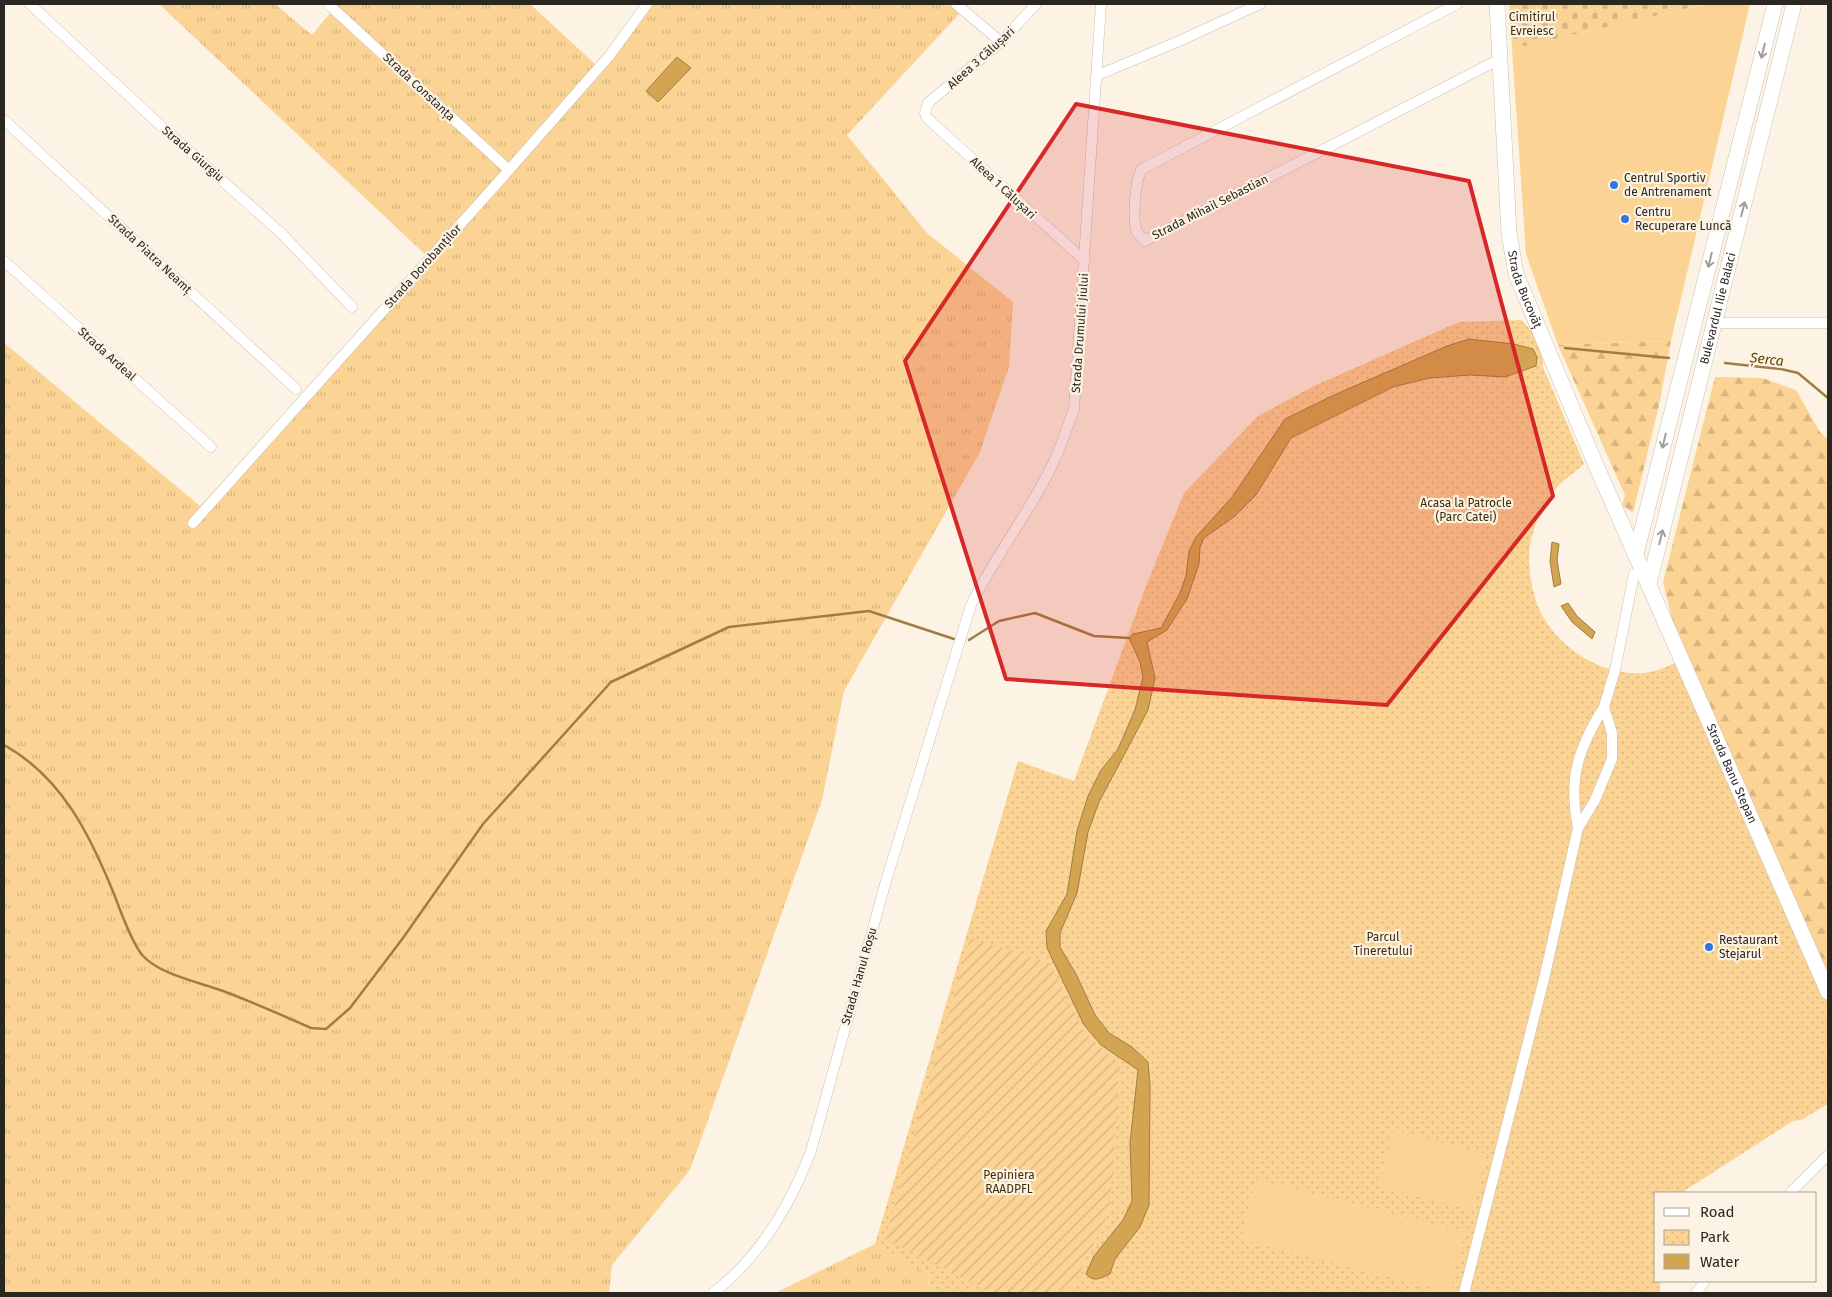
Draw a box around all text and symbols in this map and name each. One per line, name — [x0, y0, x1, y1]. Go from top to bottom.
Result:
park label: Cimitirul Evreiesc — [1509, 10, 1556, 38]
street label: Aleea 3 Călușari — [944, 24, 1018, 93]
one-way arrow — [1758, 43, 1767, 59]
street label: Strada Constanța — [379, 50, 458, 125]
street label: Strada Giurgiu — [159, 123, 227, 185]
street label: Aleea 1 Călușari — [966, 154, 1039, 223]
place label: Centrul Sportiv de Antrenament — [1624, 171, 1712, 199]
street label: Strada Mihail Sebastian — [1150, 172, 1270, 242]
marker: Centrul Sportiv de Antrenament — [1608, 179, 1620, 191]
one-way arrow — [1739, 201, 1748, 217]
place label: Centru Recuperare Luncă — [1635, 205, 1732, 233]
street label: Strada Piatra Neamț — [105, 212, 195, 298]
marker: Centru Recuperare Luncă — [1619, 213, 1631, 225]
street label: Strada Dorobanților — [382, 221, 465, 311]
street label: Strada Bucovăț — [1505, 249, 1545, 331]
street label: Bulevardul Ilie Balaci — [1697, 251, 1739, 366]
one-way arrow — [1705, 251, 1715, 267]
street label: Strada Drumului Jiului — [1069, 273, 1091, 393]
street label: Strada Ardeal — [75, 324, 139, 384]
water label: Șerca — [1748, 349, 1785, 370]
one-way arrow — [1659, 432, 1669, 448]
park label: Acasa la Patrocle (Parc Catei) — [1420, 496, 1512, 524]
one-way arrow — [1657, 529, 1666, 545]
street label: Strada Banu Stepan — [1704, 721, 1760, 825]
street label: Strada Hanul Roșu — [838, 926, 881, 1027]
park label: Parcul Tineretului — [1353, 930, 1413, 958]
place label: Restaurant Stejarul — [1719, 933, 1779, 961]
marker: Restaurant Stejarul — [1703, 941, 1715, 953]
park label: Pepiniera RAADPFL — [983, 1168, 1035, 1196]
legend — [1654, 1192, 1817, 1282]
text: Road — [1700, 1203, 1735, 1221]
text: Park — [1700, 1228, 1730, 1246]
text: Water — [1700, 1253, 1739, 1271]

